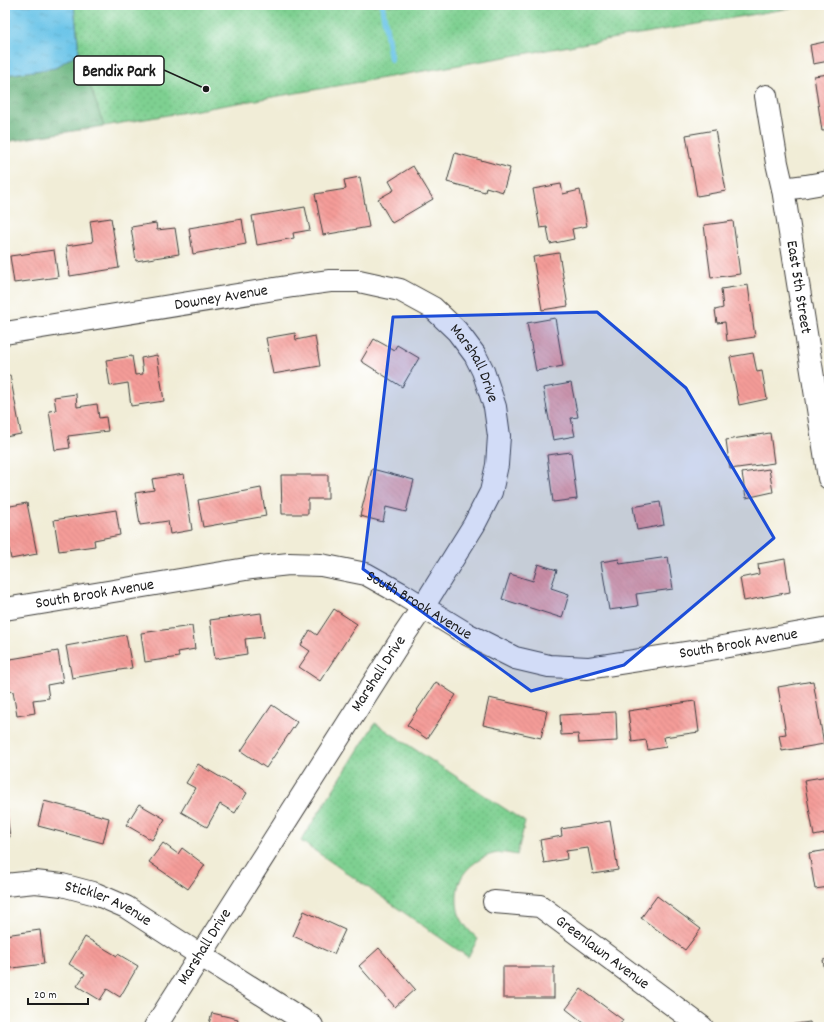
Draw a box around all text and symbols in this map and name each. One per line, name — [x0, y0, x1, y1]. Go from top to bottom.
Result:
callout: Bendix Park — [74, 56, 164, 85]
text: Bendix Park — [82, 61, 156, 85]
street label: East 5th Street — [780, 239, 817, 336]
street label: Downey Avenue — [173, 279, 269, 317]
street label: Marshall Drive — [445, 318, 504, 405]
street label: South Brook Avenue — [362, 565, 476, 646]
street label: South Brook Avenue — [34, 573, 156, 615]
street label: South Brook Avenue — [678, 622, 799, 665]
street label: Marshall Drive — [346, 631, 412, 717]
street label: Stickler Avenue — [62, 875, 156, 932]
street label: Marshall Drive — [172, 904, 238, 990]
street label: Greenlawn Avenue — [551, 910, 654, 995]
scale bar — [28, 980, 88, 1006]
text: 20 m — [34, 987, 57, 1004]

